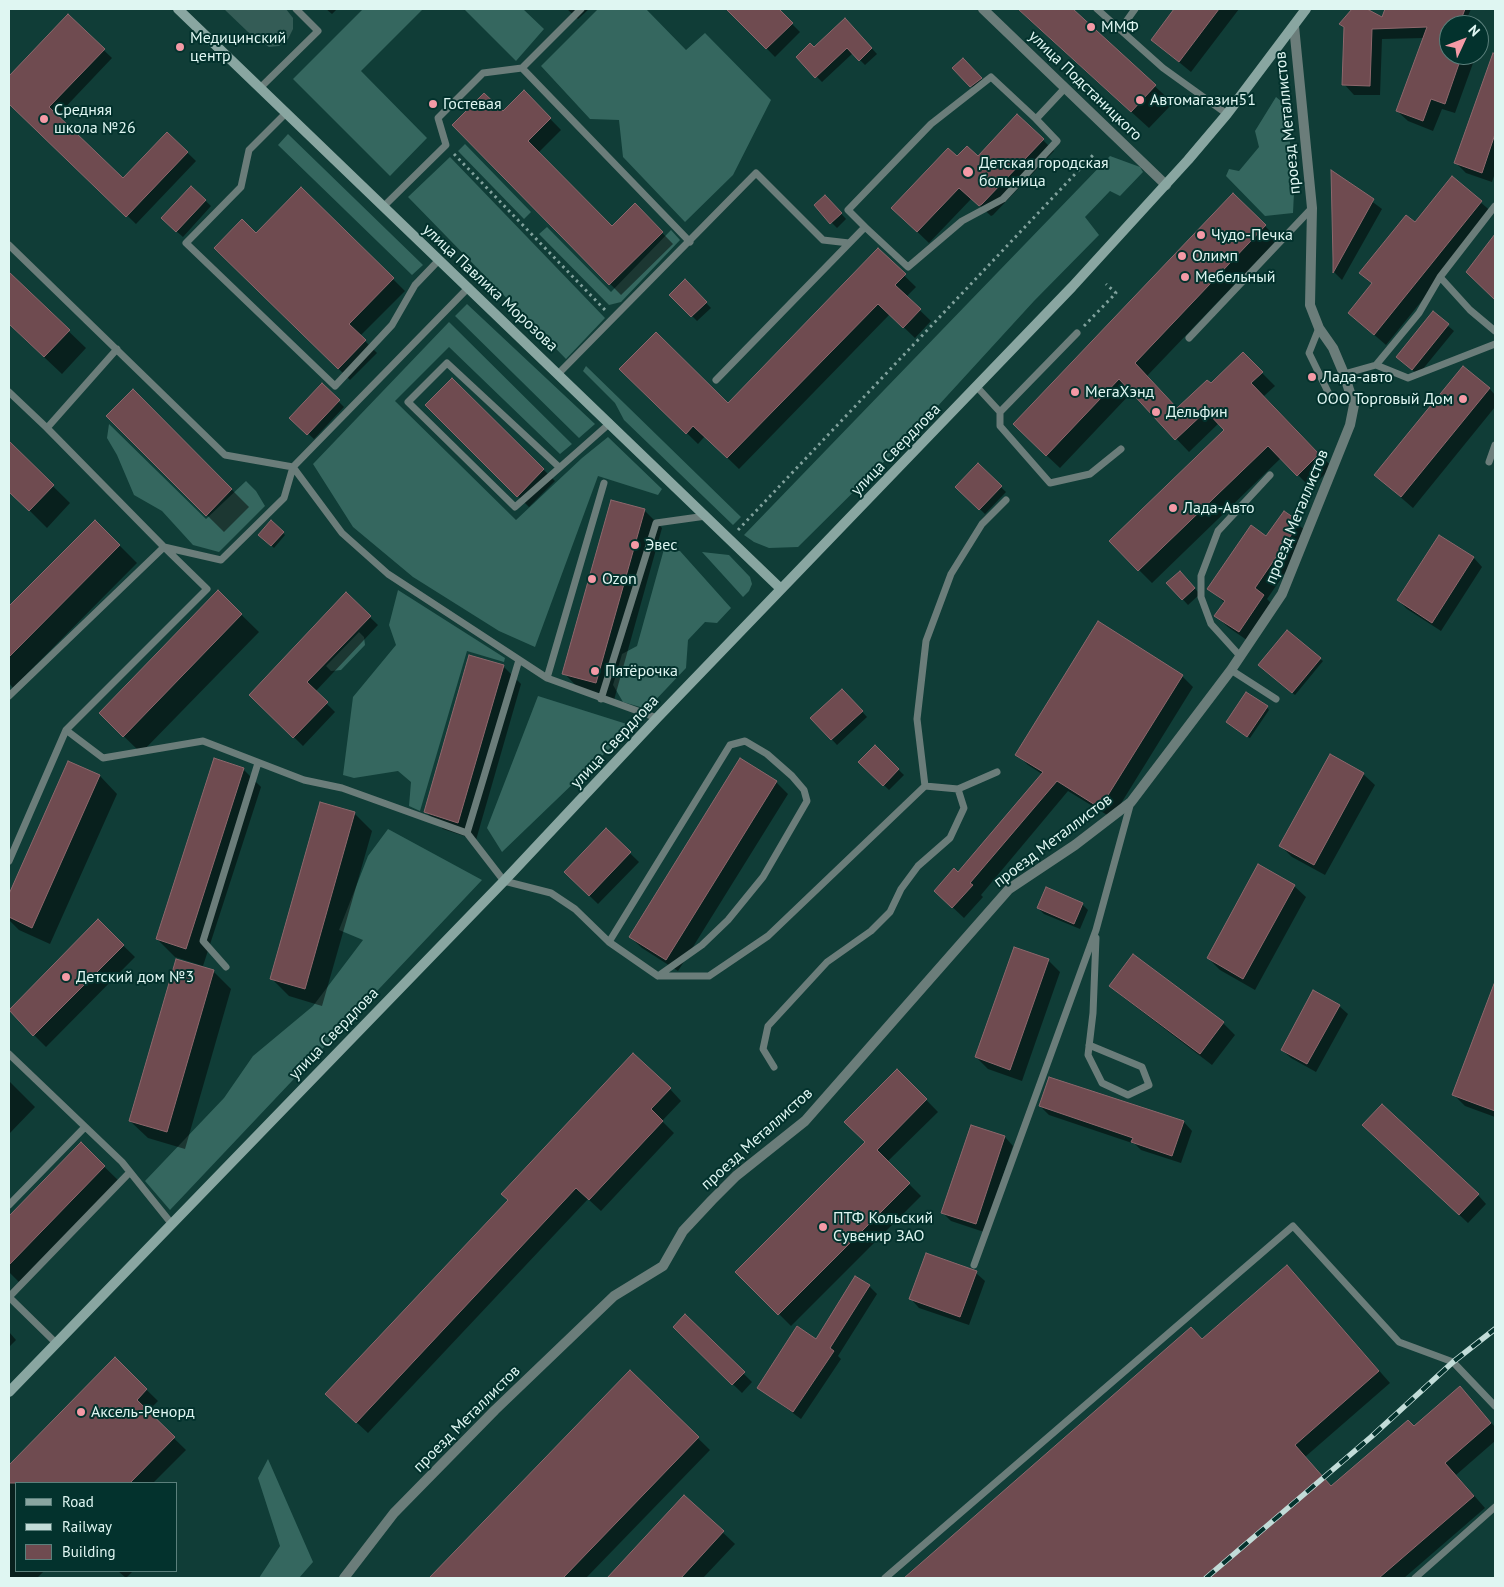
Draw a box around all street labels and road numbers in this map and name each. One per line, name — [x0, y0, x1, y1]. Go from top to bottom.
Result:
street label: улица Подстаницкого — [1024, 27, 1146, 145]
street label: проезд Металлистов — [1271, 51, 1305, 195]
street label: улица Павлика Морозова — [418, 220, 562, 356]
street label: улица Свердлова — [847, 400, 945, 500]
street label: проезд Металлистов — [1261, 447, 1333, 587]
street label: улица Свердлова — [567, 691, 663, 793]
street label: проезд Металлистов — [990, 790, 1116, 892]
street label: улица Свердлова — [285, 984, 383, 1084]
street label: проезд Металлистов — [697, 1084, 817, 1194]
street label: проезд Металлистов — [409, 1361, 525, 1477]

